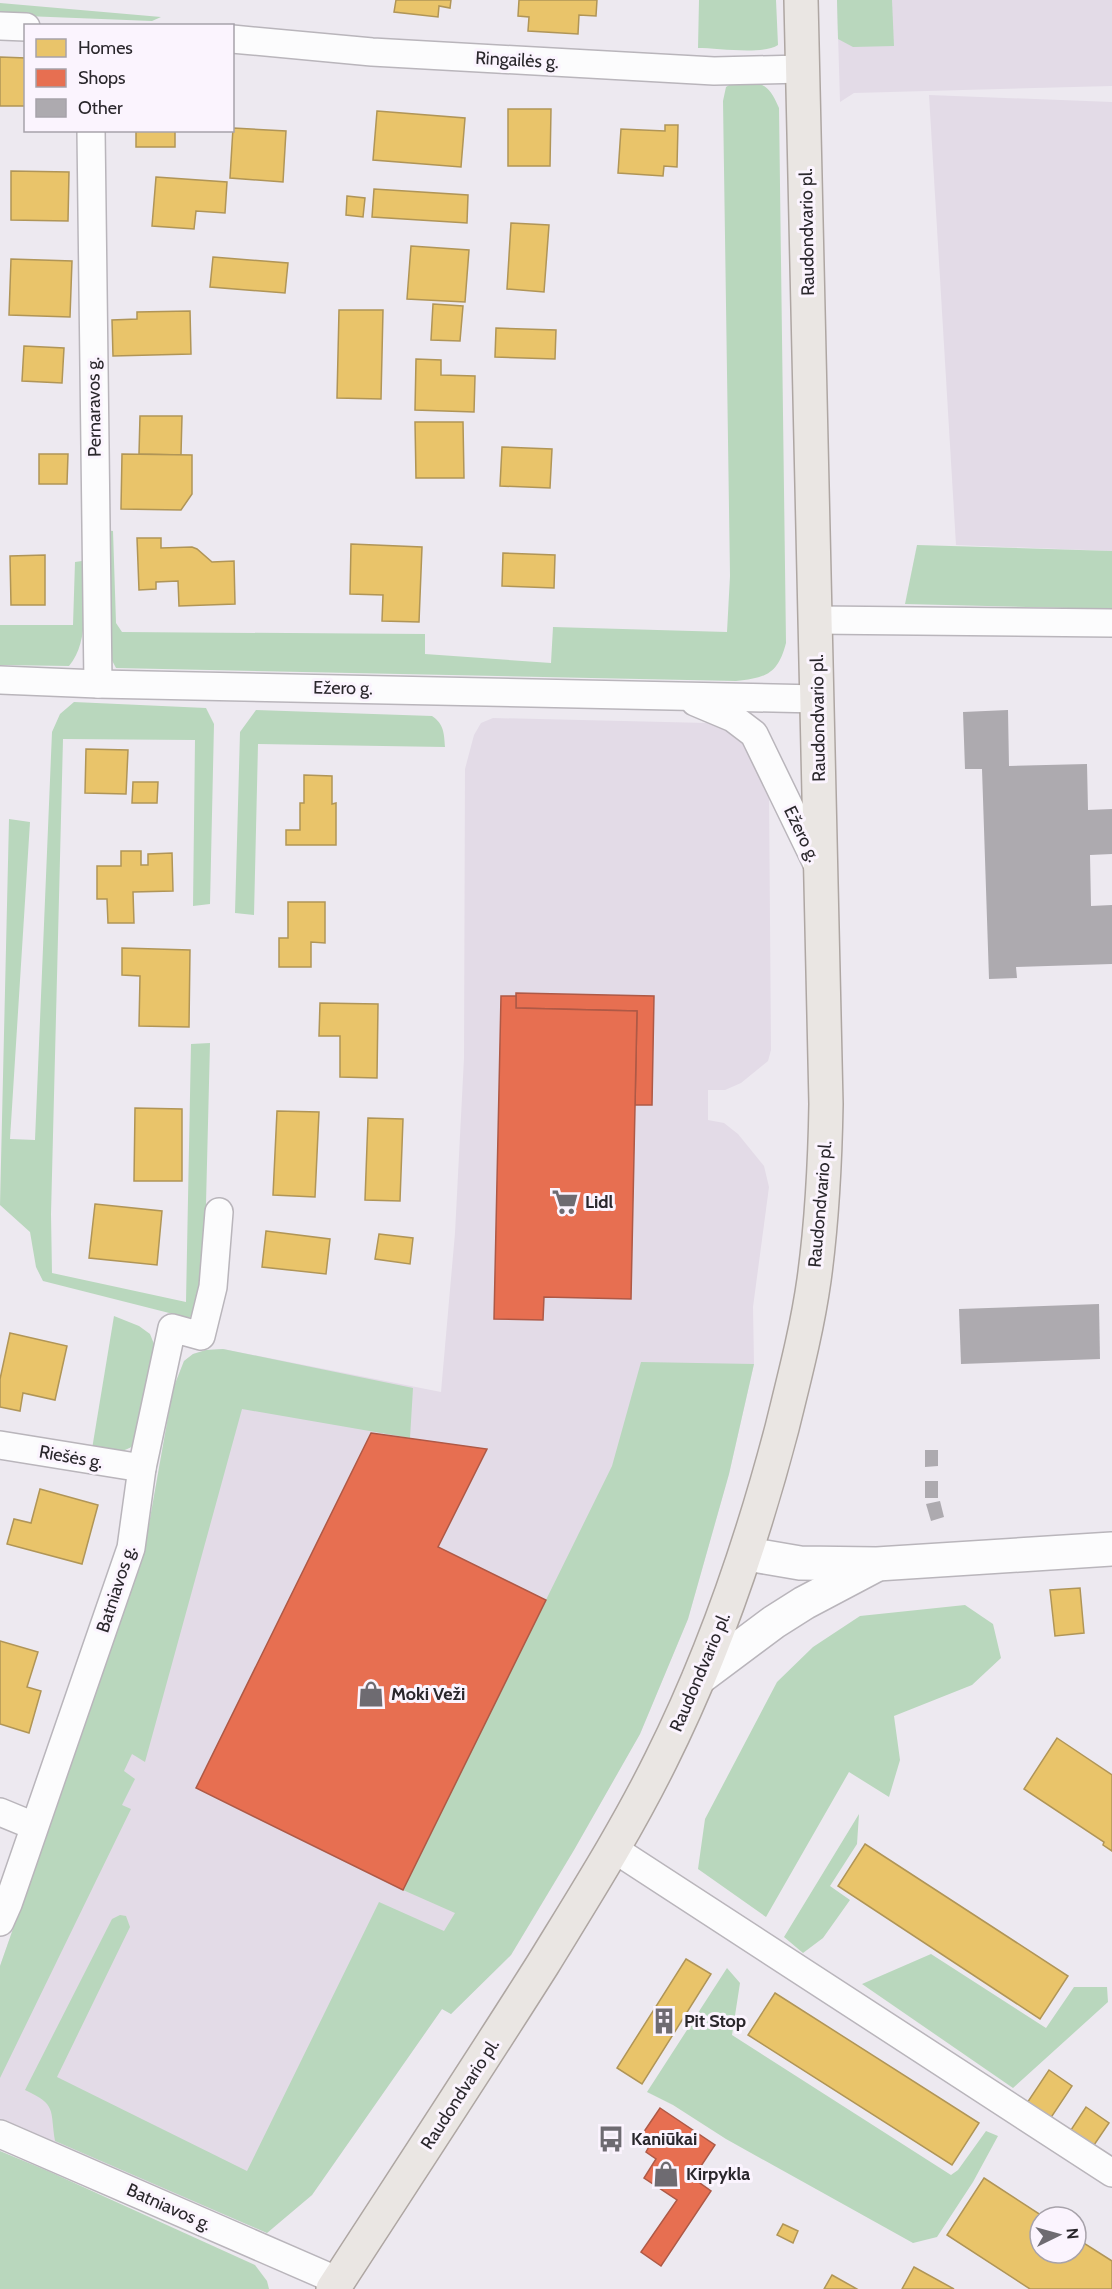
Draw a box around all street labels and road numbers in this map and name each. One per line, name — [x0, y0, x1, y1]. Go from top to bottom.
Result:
street label: Ringailės g. — [475, 47, 559, 73]
street label: Raudondvario pl. — [795, 168, 819, 296]
street label: Pernaravos g. — [82, 357, 106, 457]
street label: Raudondvario pl. — [806, 654, 830, 782]
street label: Ežero g. — [313, 676, 373, 700]
street label: Ežero g. — [779, 802, 825, 866]
street label: Raudondvario pl. — [803, 1139, 837, 1269]
street label: Riešės g. — [37, 1441, 105, 1473]
street label: Batniavos g. — [92, 1543, 140, 1635]
street label: Raudondvario pl. — [665, 1609, 735, 1735]
street label: Raudondvario pl. — [416, 2034, 504, 2154]
street label: Batniavos g. — [123, 2179, 215, 2235]

